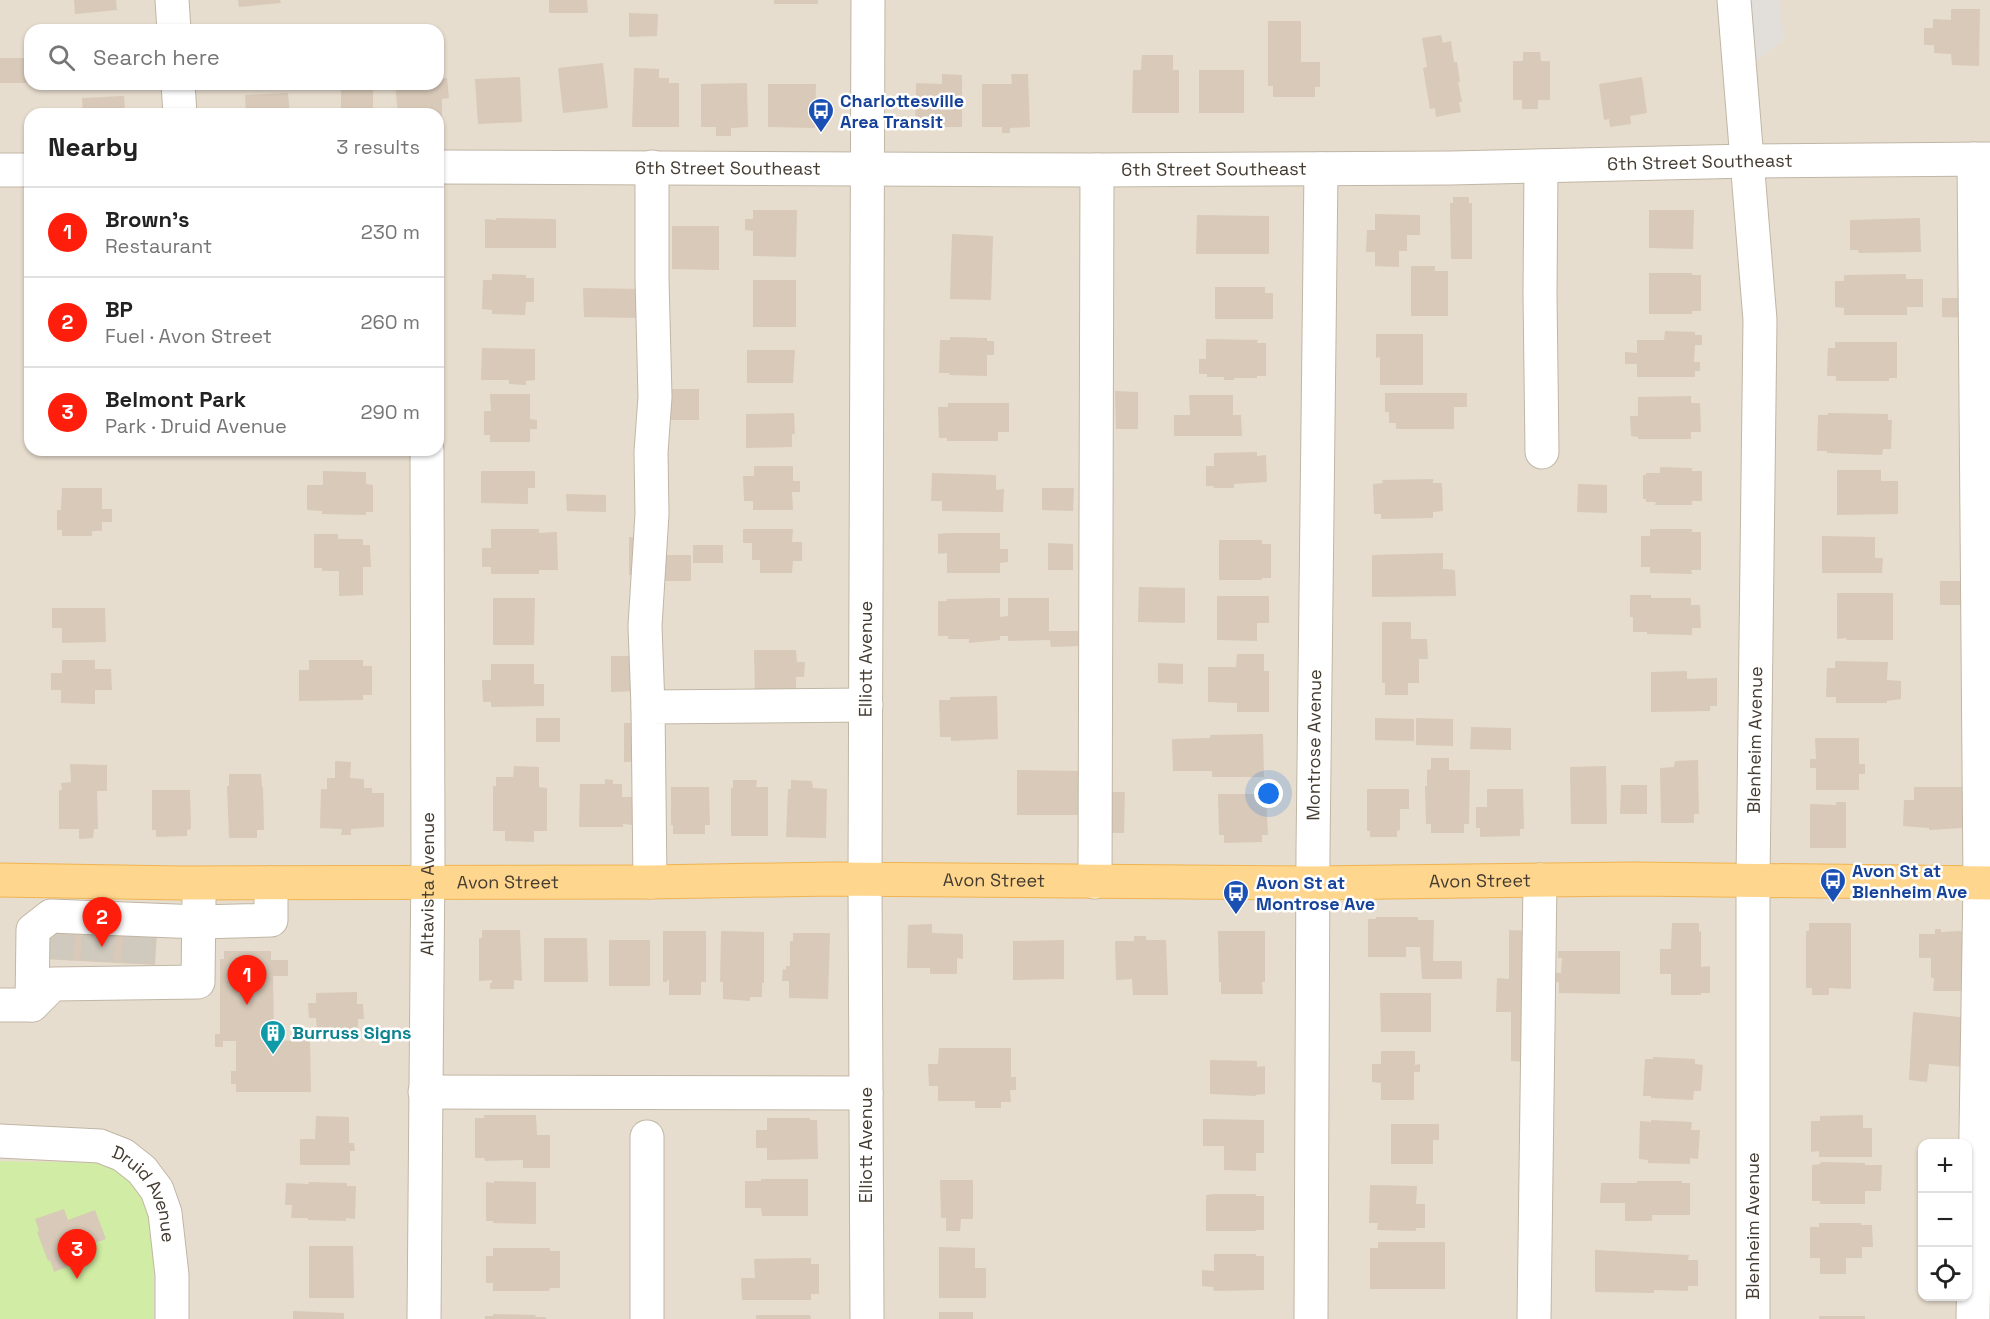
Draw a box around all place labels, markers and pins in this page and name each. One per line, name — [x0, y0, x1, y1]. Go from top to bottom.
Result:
place label: Charlottesville Area Transit — [840, 89, 964, 133]
bus stop icon: Charlottesville Area Transit — [806, 96, 836, 134]
place label: Avon St at Blenheim Ave — [1852, 859, 1967, 903]
bus stop icon: Avon St at Blenheim Ave — [1818, 866, 1848, 904]
place label: Avon St at Montrose Ave — [1256, 871, 1375, 915]
bus stop icon: Avon St at Montrose Ave — [1221, 878, 1251, 916]
pin: 2 — [82, 898, 122, 947]
pin: 1 — [228, 956, 266, 1005]
building icon: Burruss Signs — [258, 1018, 288, 1056]
place label: Burruss Signs — [292, 1021, 412, 1044]
pin: 3 — [58, 1230, 97, 1279]

